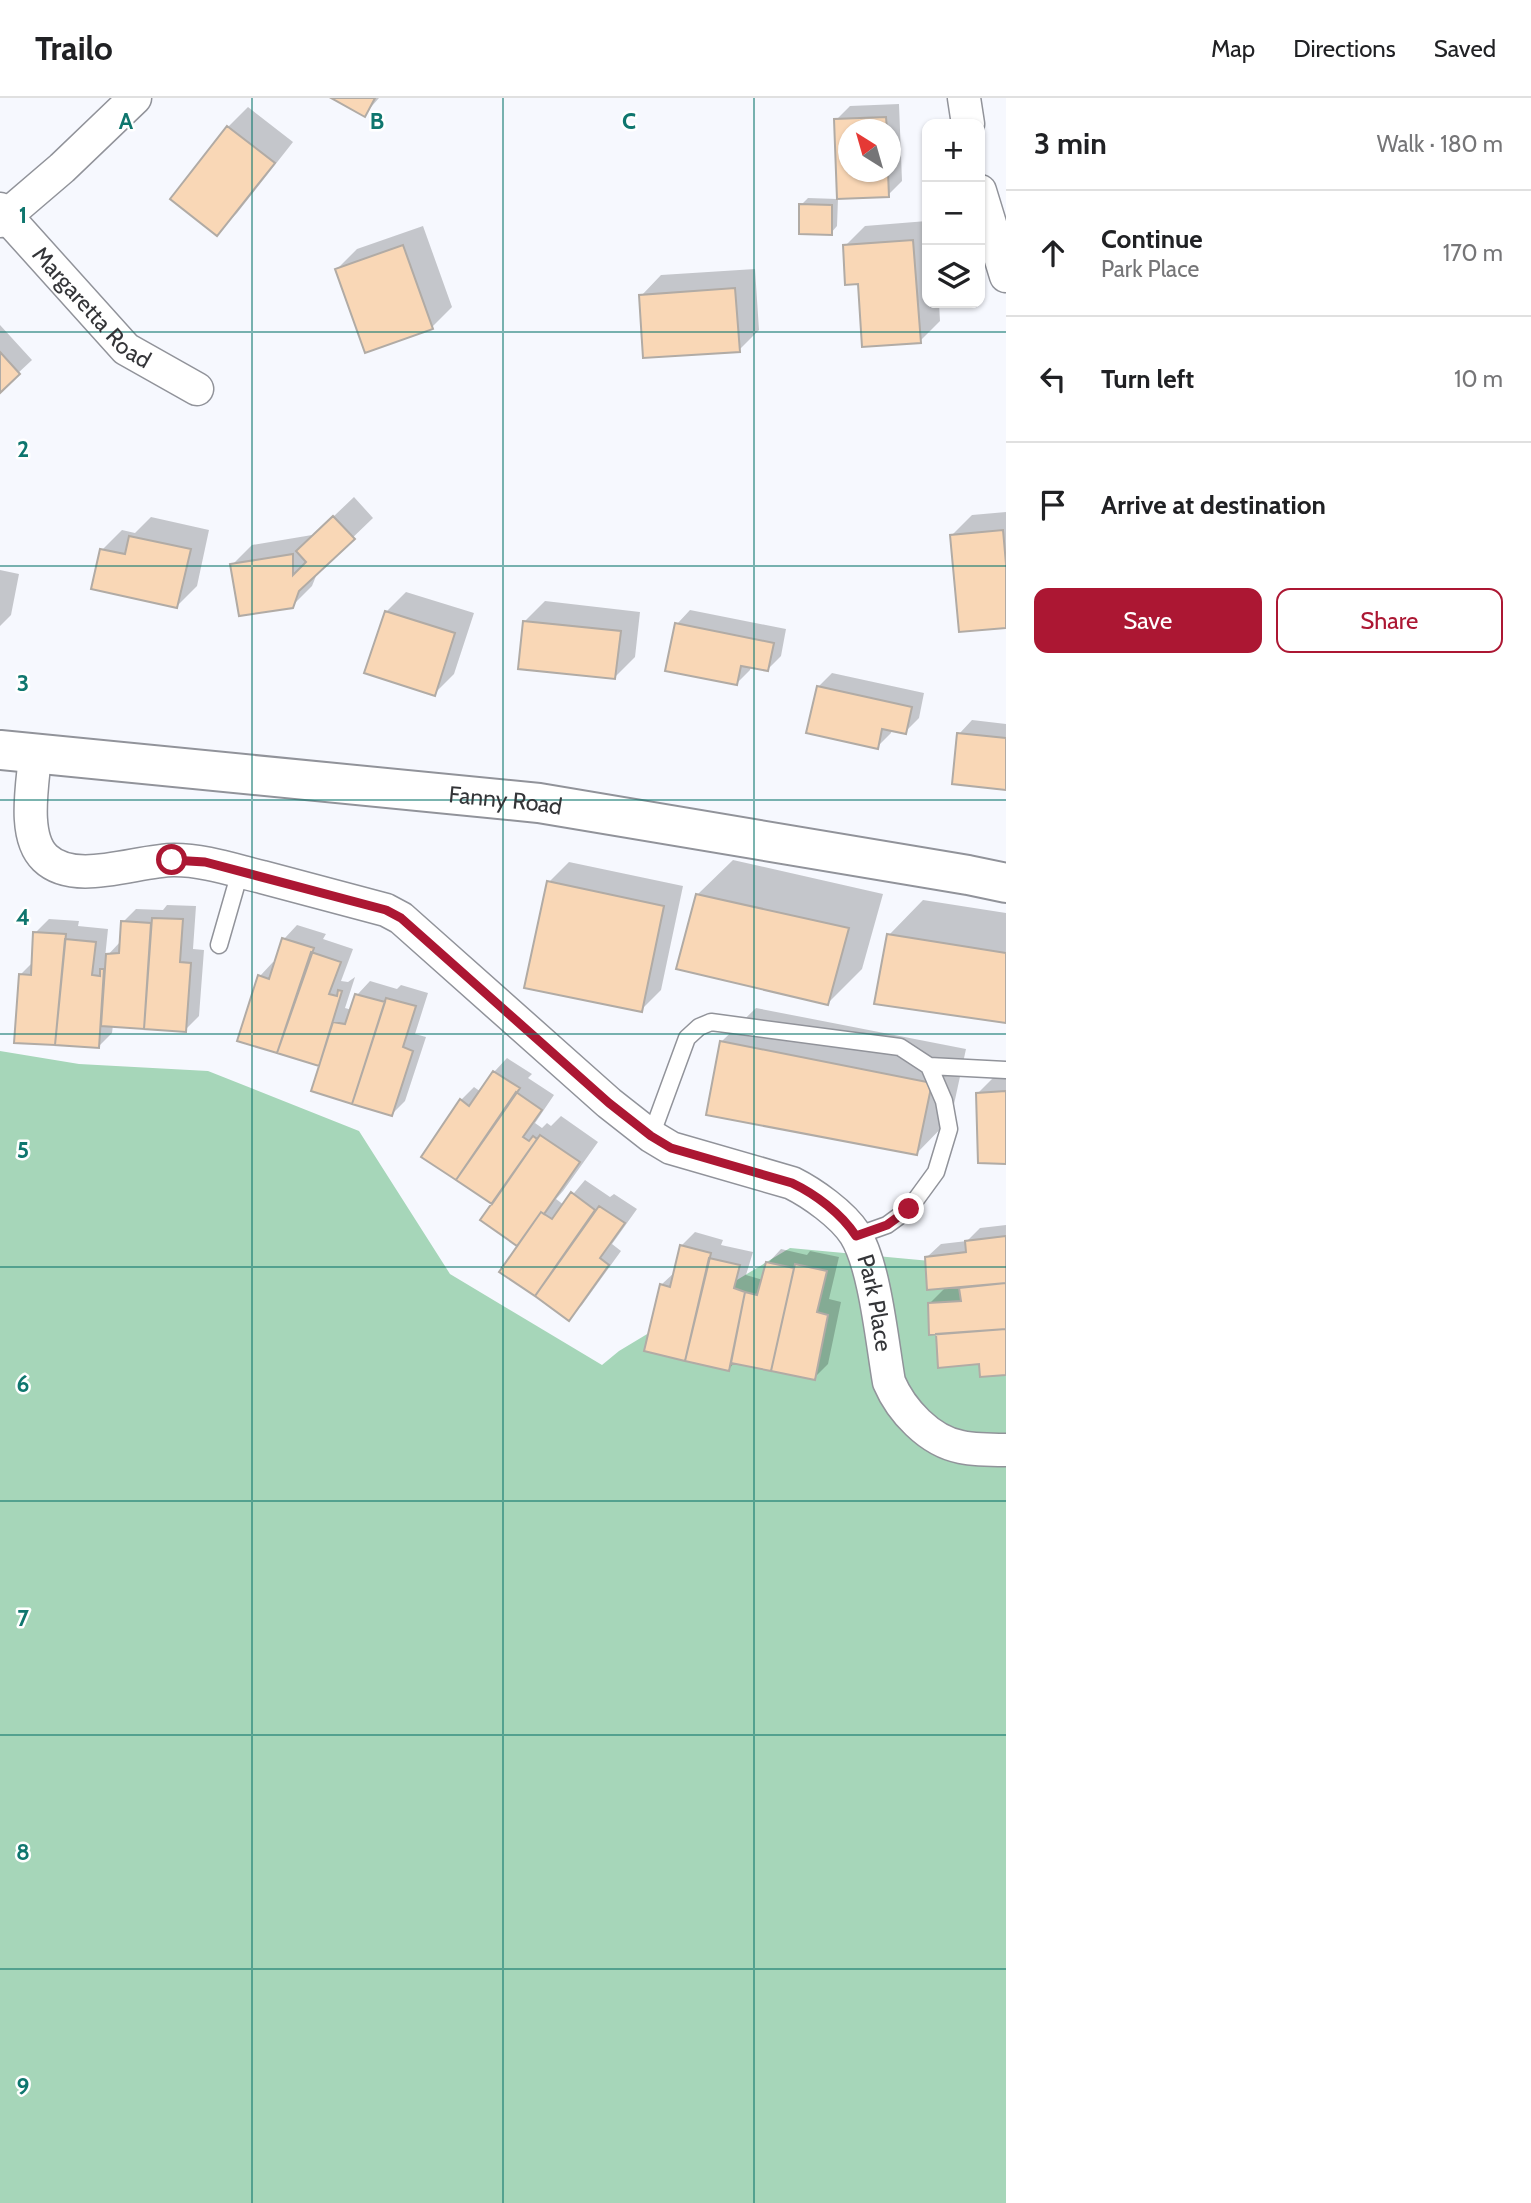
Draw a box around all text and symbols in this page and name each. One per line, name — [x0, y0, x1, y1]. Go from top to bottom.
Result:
text: Trailo — [35, 28, 113, 68]
text: Map — [1211, 34, 1255, 63]
text: Directions — [1293, 34, 1396, 63]
text: Saved — [1434, 34, 1496, 63]
text: A — [119, 107, 134, 135]
text: B — [370, 107, 384, 135]
text: C — [622, 107, 636, 135]
north arrow — [838, 119, 901, 182]
map controls — [922, 119, 985, 308]
button: + — [922, 119, 985, 182]
text: 3 min — [1034, 125, 1107, 162]
text: Walk · 180 m — [1377, 130, 1503, 158]
button: − — [922, 182, 985, 245]
text: 1 — [19, 201, 27, 229]
text: Continue — [1101, 223, 1203, 255]
icon: ahead — [1034, 234, 1072, 272]
text: 170 m — [1443, 239, 1503, 267]
street label: Margaretta Road — [26, 241, 156, 374]
button: layers — [922, 245, 985, 308]
text: Park Place — [1101, 255, 1199, 283]
icon: left — [1034, 360, 1072, 398]
text: Turn left — [1101, 363, 1194, 395]
text: 10 m — [1454, 365, 1503, 393]
text: 2 — [17, 435, 29, 463]
icon: arrive — [1034, 486, 1072, 524]
text: Arrive at destination — [1101, 489, 1326, 521]
button: Save — [1034, 588, 1262, 653]
button: Share — [1276, 588, 1503, 653]
text: 3 — [17, 669, 29, 697]
street label: Fanny Road — [448, 780, 564, 821]
route start — [156, 844, 187, 875]
text: 4 — [16, 903, 30, 931]
text: 5 — [17, 1136, 29, 1164]
route end — [893, 1193, 924, 1224]
street label: Park Place — [851, 1251, 898, 1354]
text: 6 — [17, 1370, 29, 1398]
text: 7 — [17, 1604, 29, 1632]
text: 8 — [16, 1838, 30, 1866]
text: 9 — [17, 2072, 29, 2100]

